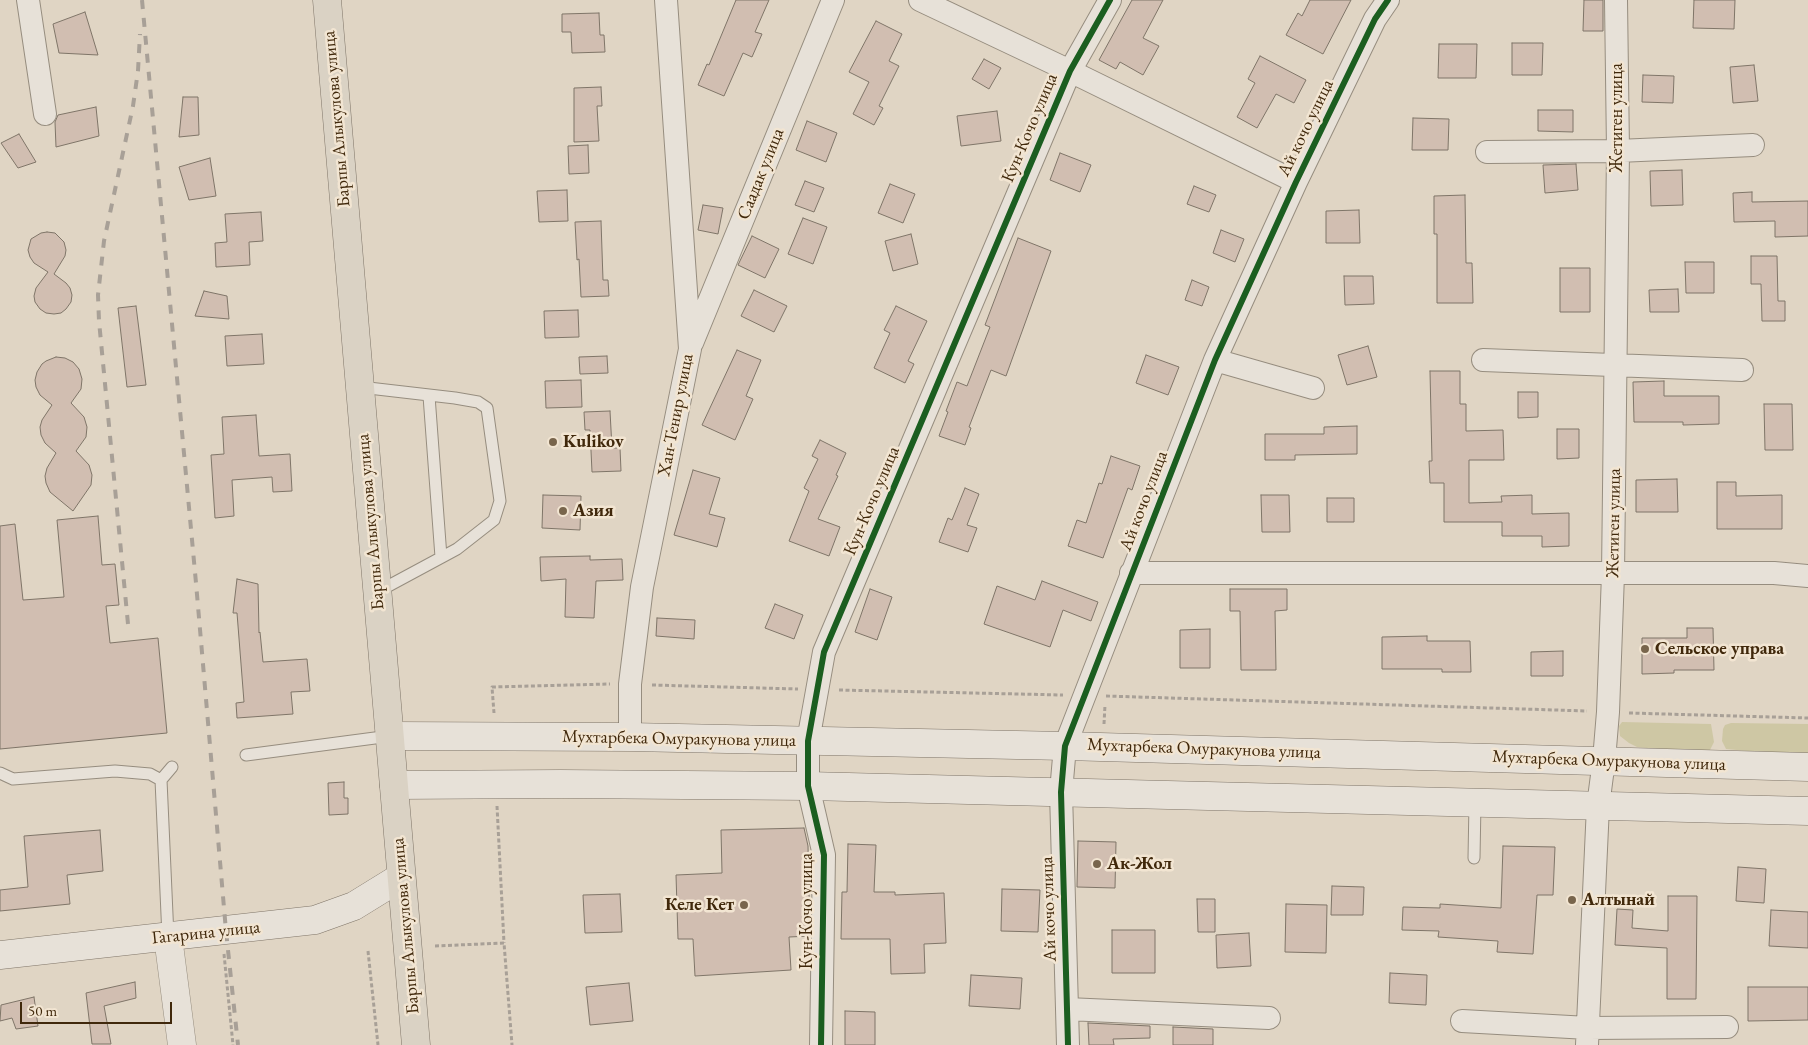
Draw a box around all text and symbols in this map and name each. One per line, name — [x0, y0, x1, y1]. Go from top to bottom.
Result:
street label: Барпы Алыкулова улица — [319, 30, 355, 208]
street label: Жетиген улица — [1606, 63, 1628, 173]
street label: Кун-Кочо улица — [997, 70, 1063, 186]
street label: Ай кочо улица — [1273, 76, 1339, 180]
street label: Саадак улица — [733, 125, 789, 223]
street label: Хан-Тенир улица — [654, 352, 698, 478]
place label: Kulikov — [563, 431, 624, 453]
street label: Барпы Алыкулова улица — [353, 433, 389, 611]
marker: Kulikov — [547, 436, 559, 448]
street label: Кун-Кочо улица — [839, 443, 905, 559]
street label: Ай кочо улица — [1115, 448, 1173, 554]
street label: Жетиген улица — [1602, 468, 1626, 578]
place label: Азия — [573, 500, 614, 522]
marker: Азия — [557, 505, 569, 517]
place label: Сельское управа — [1655, 638, 1784, 660]
marker: Сельское управа — [1639, 643, 1651, 655]
street label: Мухтарбека Омуракунова улица — [562, 726, 796, 752]
street label: Мухтарбека Омуракунова улица — [1087, 734, 1321, 764]
street label: Мухтарбека Омуракунова улица — [1492, 746, 1726, 776]
street label: Барпы Алыкулова улица — [388, 837, 424, 1015]
street label: Кун-Кочо улица — [796, 853, 818, 969]
place label: Ак-Жол — [1107, 853, 1172, 875]
street label: Ай кочо улица — [1036, 856, 1062, 962]
marker: Ак-Жол — [1091, 858, 1103, 870]
place label: Алтынай — [1582, 889, 1655, 911]
place label: Келе Кет — [665, 894, 734, 916]
marker: Алтынай — [1566, 894, 1578, 906]
marker: Келе Кет — [738, 899, 750, 911]
street label: Гагарина улица — [151, 917, 261, 949]
scale bar — [22, 992, 175, 1024]
text: 50 m — [28, 1001, 57, 1020]

